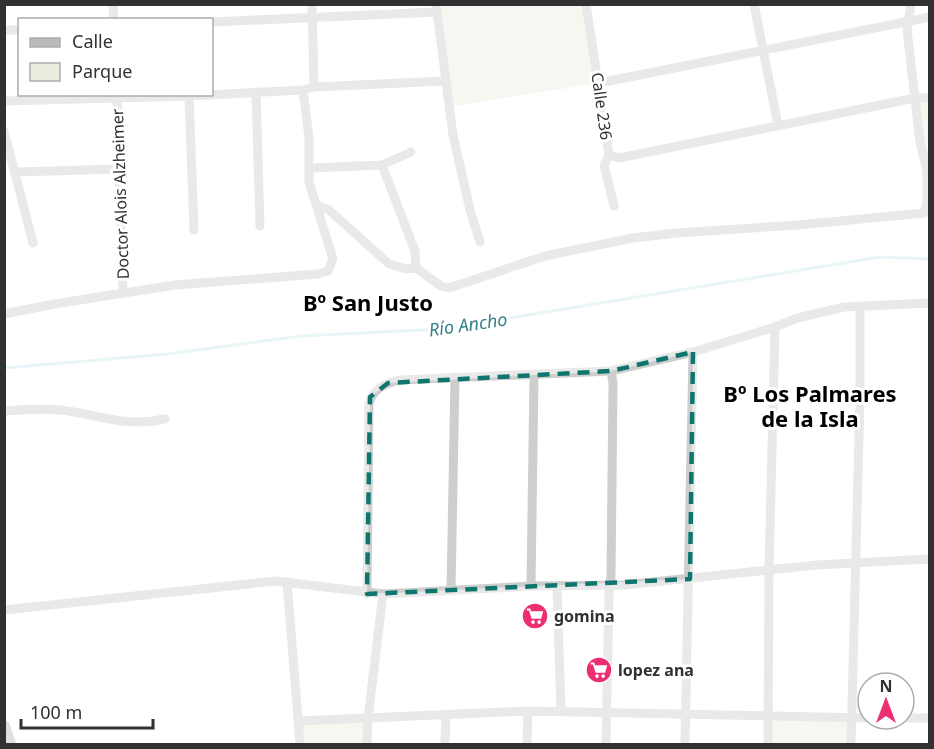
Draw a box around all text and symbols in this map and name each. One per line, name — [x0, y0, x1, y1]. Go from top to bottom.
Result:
legend — [18, 18, 213, 96]
text: Calle — [72, 29, 113, 53]
text: Parque — [72, 59, 132, 83]
street label: Calle 236 — [586, 71, 618, 141]
street label: Doctor Alois Alzheimer — [106, 108, 134, 280]
district label: Bº San Justo — [303, 287, 433, 317]
water label: Río Ancho — [427, 307, 509, 341]
district label: Bº Los Palmares de la Isla — [723, 378, 897, 433]
supermarket icon: gomina — [520, 601, 550, 631]
place label: gomina — [554, 605, 614, 627]
supermarket icon: lopez ana — [584, 655, 614, 685]
place label: lopez ana — [618, 659, 694, 681]
north arrow — [856, 671, 916, 731]
text: N — [879, 675, 893, 697]
scale bar — [21, 692, 153, 730]
text: 100 m — [30, 700, 82, 724]

